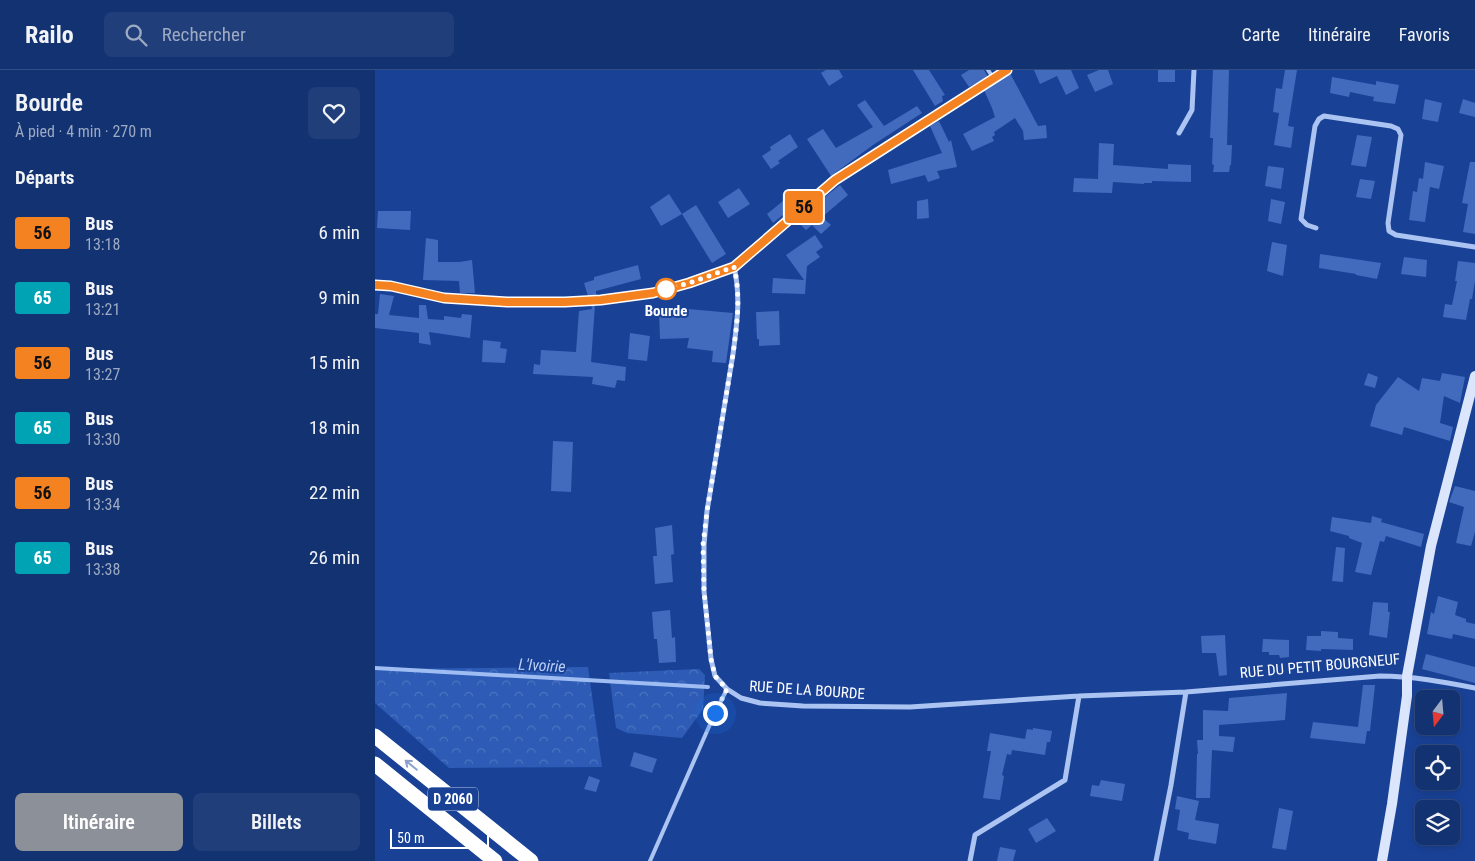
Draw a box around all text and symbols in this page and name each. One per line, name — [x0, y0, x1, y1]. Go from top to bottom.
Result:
search box — [104, 12, 454, 57]
text: Railo — [25, 21, 74, 49]
icon: search — [122, 21, 150, 49]
text: Rechercher — [162, 23, 246, 46]
text: Carte — [1241, 24, 1280, 45]
text: Itinéraire — [1308, 24, 1371, 45]
text: Favoris — [1399, 24, 1450, 45]
button: heart — [308, 87, 360, 139]
text: Bourde — [15, 89, 83, 117]
text: À pied · 4 min · 270 m — [15, 122, 152, 141]
text: Départs — [15, 166, 74, 189]
line badge: 56 — [781, 191, 827, 223]
text: 56 — [795, 196, 813, 217]
text: Bus — [85, 212, 114, 235]
text: 6 min — [318, 221, 360, 244]
text: 56 — [33, 222, 52, 243]
text: 13:18 — [85, 235, 120, 254]
text: Bus — [85, 277, 114, 300]
marker: Bourde — [655, 278, 677, 300]
text: 9 min — [318, 286, 360, 309]
text: 65 — [33, 287, 52, 308]
text: 13:21 — [85, 300, 120, 319]
place label: Bourde — [645, 302, 687, 320]
text: Bus — [85, 342, 114, 365]
text: 15 min — [309, 351, 360, 374]
text: 56 — [33, 352, 52, 373]
text: 13:27 — [85, 365, 120, 384]
text: Bus — [85, 407, 114, 430]
text: 18 min — [309, 416, 360, 439]
text: 65 — [33, 417, 52, 438]
text: 13:30 — [85, 430, 120, 449]
text: Bus — [85, 472, 114, 495]
text: 22 min — [309, 481, 360, 504]
text: 56 — [33, 482, 52, 503]
text: 13:34 — [85, 495, 120, 514]
text: Bus — [85, 537, 114, 560]
text: 26 min — [309, 546, 360, 569]
text: 65 — [33, 547, 52, 568]
text: 13:38 — [85, 560, 120, 579]
street label: RUE DU PETIT BOURGNEUF — [1239, 650, 1401, 682]
water label: L'Ivoirie — [518, 655, 566, 676]
street label: RUE DE LA BOURDE — [749, 677, 865, 703]
north arrow — [1415, 690, 1460, 735]
map controls — [1415, 690, 1460, 845]
your location — [703, 701, 728, 726]
button: locate — [1415, 745, 1460, 790]
one-way arrow — [405, 759, 418, 770]
road number: D 2060 — [428, 788, 478, 811]
button: Itinéraire — [15, 793, 183, 851]
button: Billets — [193, 793, 360, 851]
button: layers — [1415, 800, 1460, 845]
scale bar — [390, 826, 489, 849]
text: 50 m — [397, 830, 425, 846]

